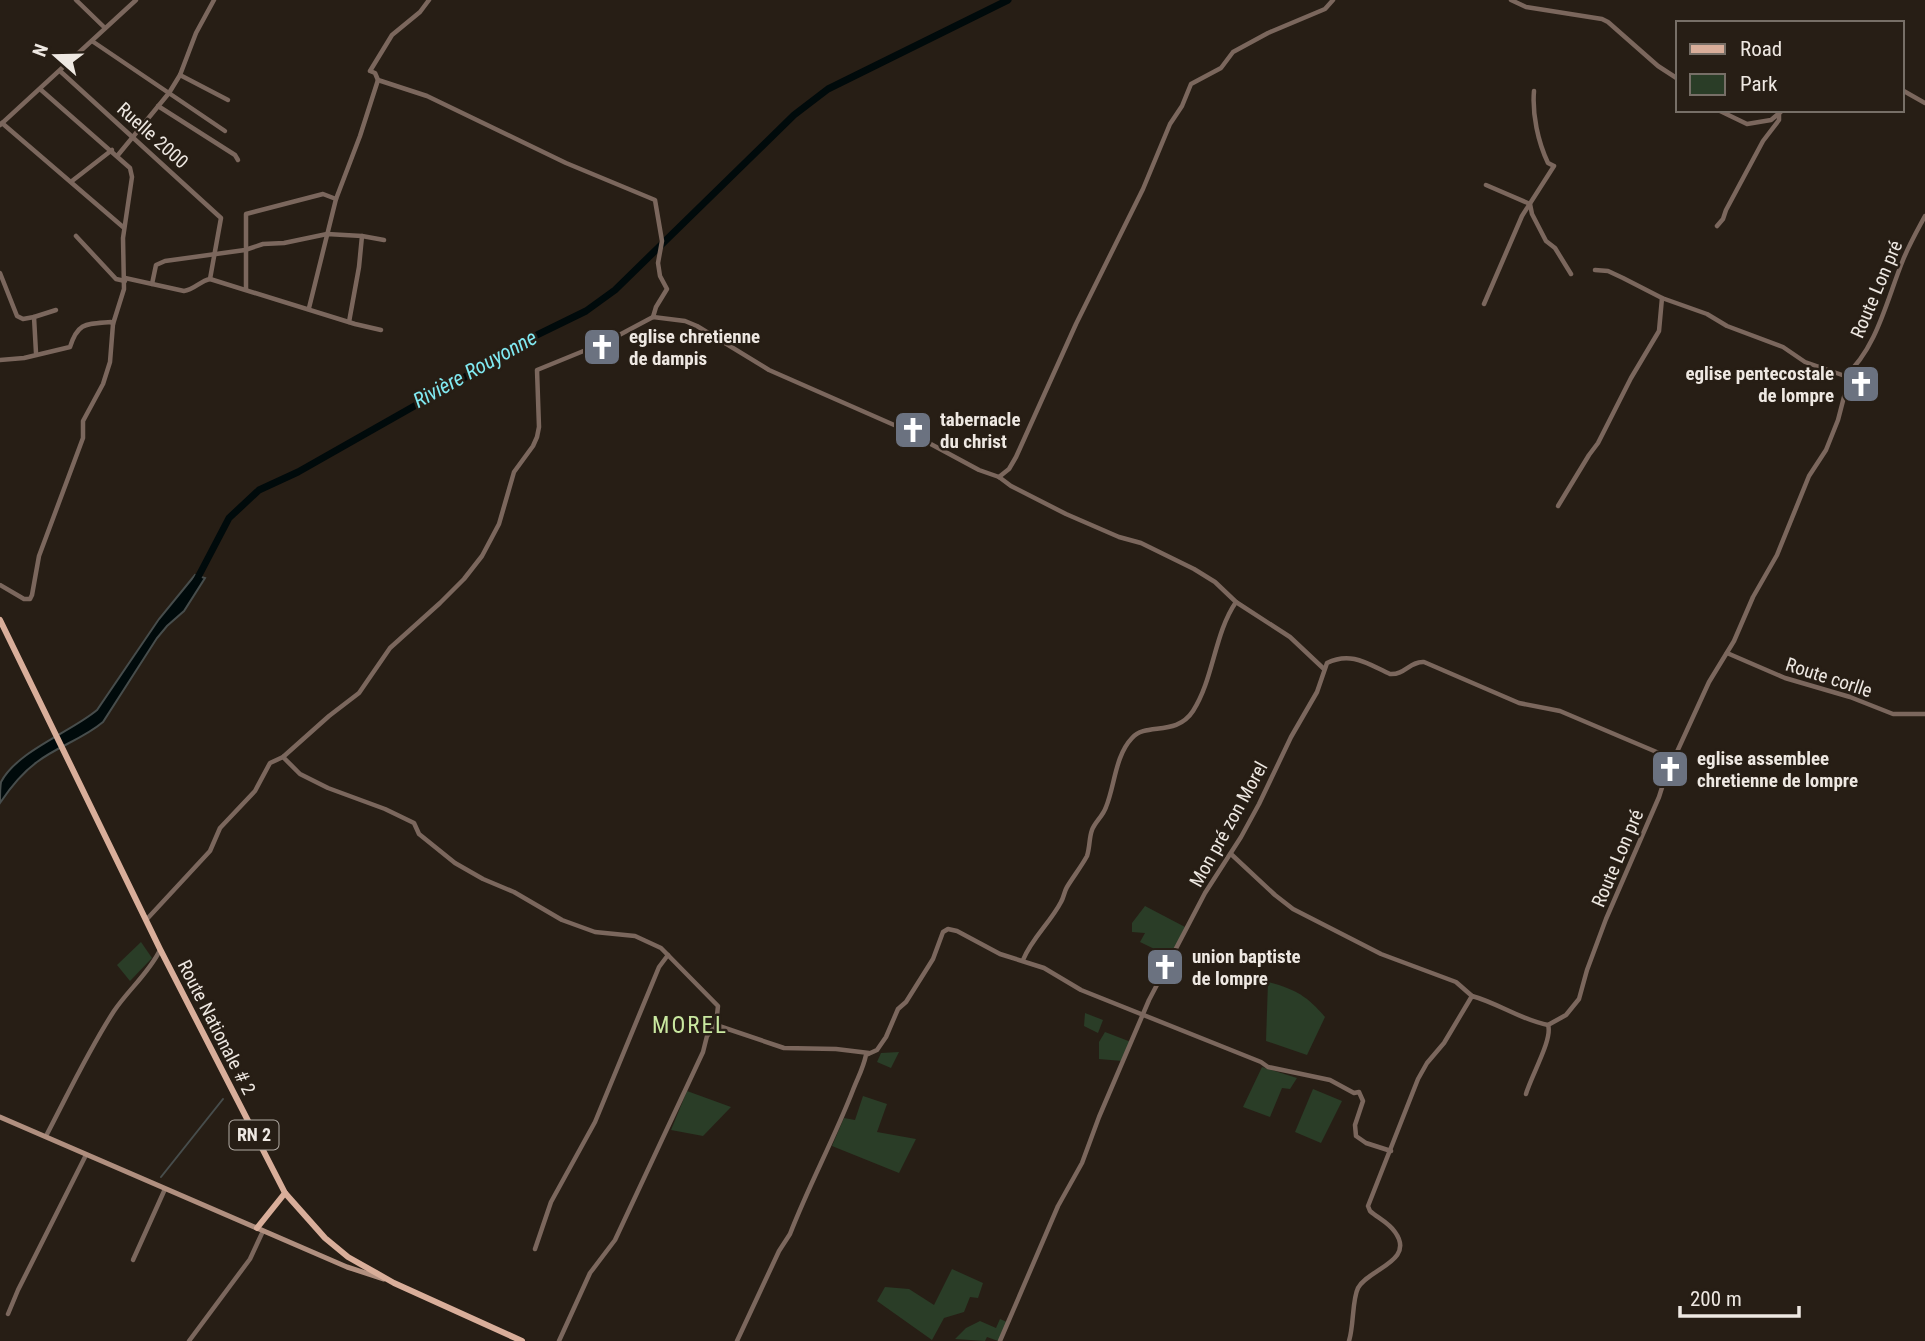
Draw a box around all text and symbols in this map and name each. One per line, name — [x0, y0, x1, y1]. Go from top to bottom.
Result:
north arrow — [21, 21, 91, 91]
legend — [1676, 21, 1904, 112]
text: Road — [1740, 37, 1782, 61]
text: N — [28, 41, 53, 60]
text: Park — [1740, 72, 1778, 96]
street label: Ruelle 2000 — [112, 97, 193, 173]
street label: Route Lon pré — [1846, 237, 1907, 341]
water label: Rivière Rouyonne — [409, 325, 541, 413]
place label: eglise chretienne de dampis — [629, 325, 760, 370]
church icon: eglise chretienne de dampis — [581, 326, 623, 368]
place label: eglise pentecostale de lompre — [1685, 362, 1834, 407]
church icon: eglise pentecostale de lompre — [1840, 363, 1882, 405]
place label: tabernacle du christ — [940, 408, 1021, 453]
church icon: tabernacle du christ — [892, 409, 934, 451]
street label: Route corlle — [1783, 653, 1875, 702]
place label: eglise assemblee chretienne de lompre — [1697, 747, 1858, 792]
church icon: eglise assemblee chretienne de lompre — [1649, 748, 1691, 790]
street label: Mon pré zon Morel — [1184, 758, 1272, 891]
street label: Route Lon pré — [1587, 806, 1648, 910]
place label: union baptiste de lompre — [1192, 945, 1301, 990]
church icon: union baptiste de lompre — [1144, 946, 1186, 988]
street label: Route Nationale # 2 — [173, 956, 260, 1098]
district label: MOREL — [652, 1012, 728, 1039]
road number: RN 2 — [230, 1120, 278, 1150]
scale bar — [1680, 1274, 1799, 1318]
text: 200 m — [1690, 1287, 1742, 1311]

